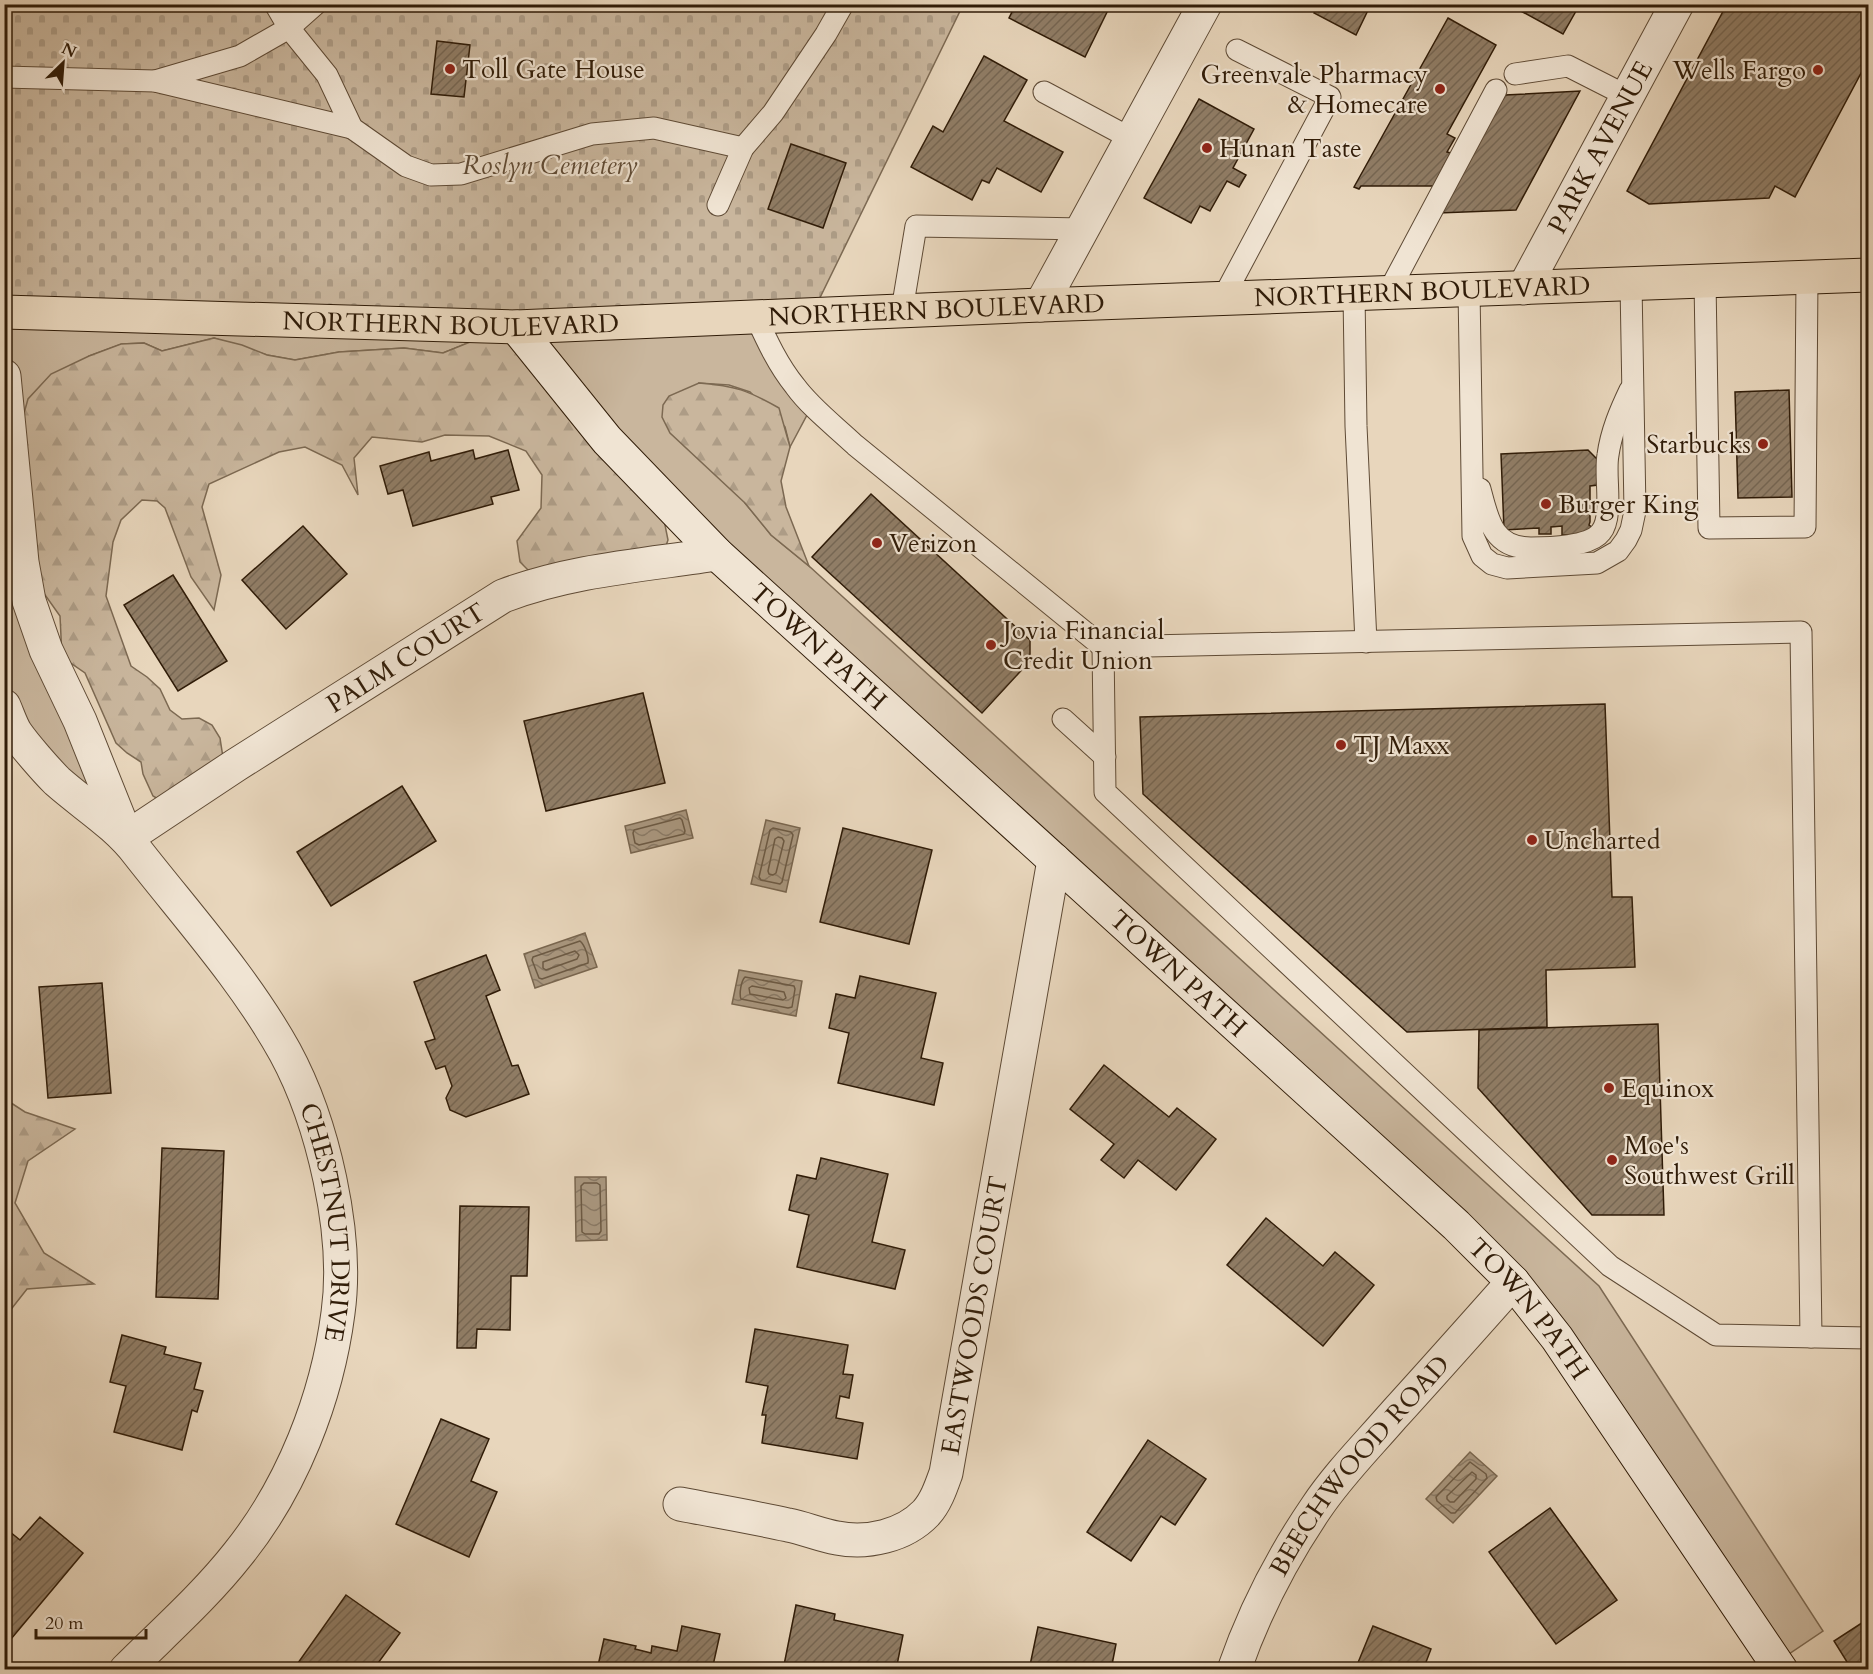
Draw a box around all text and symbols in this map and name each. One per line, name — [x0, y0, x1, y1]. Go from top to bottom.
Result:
north arrow — [33, 33, 93, 93]
text: N — [58, 37, 80, 63]
place label: Toll Gate House — [462, 52, 645, 87]
place label: Wells Fargo — [1671, 53, 1806, 88]
street label: PARK AVENUE — [1540, 55, 1661, 240]
place label: Greenvale Pharmacy & Homecare — [1201, 57, 1428, 122]
marker: Toll Gate House — [443, 62, 457, 76]
marker: Wells Fargo — [1811, 63, 1825, 77]
marker: Greenvale Pharmacy & Homecare — [1433, 82, 1447, 96]
place label: Hunan Taste — [1219, 131, 1362, 166]
marker: Hunan Taste — [1200, 141, 1214, 155]
park label: Roslyn Cemetery — [462, 148, 638, 183]
street label: NORTHERN BOULEVARD — [1253, 268, 1591, 315]
street label: NORTHERN BOULEVARD — [768, 286, 1105, 334]
street label: NORTHERN BOULEVARD — [282, 303, 620, 345]
place label: Starbucks — [1646, 427, 1751, 462]
marker: Starbucks — [1756, 437, 1770, 451]
place label: Burger King — [1558, 487, 1699, 522]
marker: Burger King — [1539, 497, 1553, 511]
place label: Verizon — [889, 526, 977, 561]
marker: Verizon — [870, 536, 884, 550]
street label: TOWN PATH — [742, 575, 895, 718]
street label: PALM COURT — [320, 595, 492, 721]
place label: Jovia Financial Credit Union — [999, 613, 1165, 678]
marker: Jovia Financial Credit Union — [984, 638, 998, 652]
place label: TJ Maxx — [1353, 728, 1449, 763]
marker: TJ Maxx — [1334, 738, 1348, 752]
place label: Uncharted — [1544, 823, 1661, 858]
marker: Uncharted — [1525, 833, 1539, 847]
street label: TOWN PATH — [1102, 902, 1254, 1045]
place label: Equinox — [1621, 1071, 1714, 1106]
marker: Equinox — [1602, 1081, 1616, 1095]
street label: CHESTNUT DRIVE — [291, 1098, 358, 1345]
place label: Moe's Southwest Grill — [1624, 1128, 1795, 1193]
marker: Moe's Southwest Grill — [1605, 1153, 1619, 1167]
street label: EASTWOODS COURT — [933, 1173, 1016, 1457]
street label: TOWN PATH — [1460, 1230, 1597, 1387]
street label: BEECHWOOD ROAD — [1261, 1348, 1458, 1582]
scale bar — [36, 1602, 146, 1640]
text: 20 m — [45, 1611, 84, 1636]

